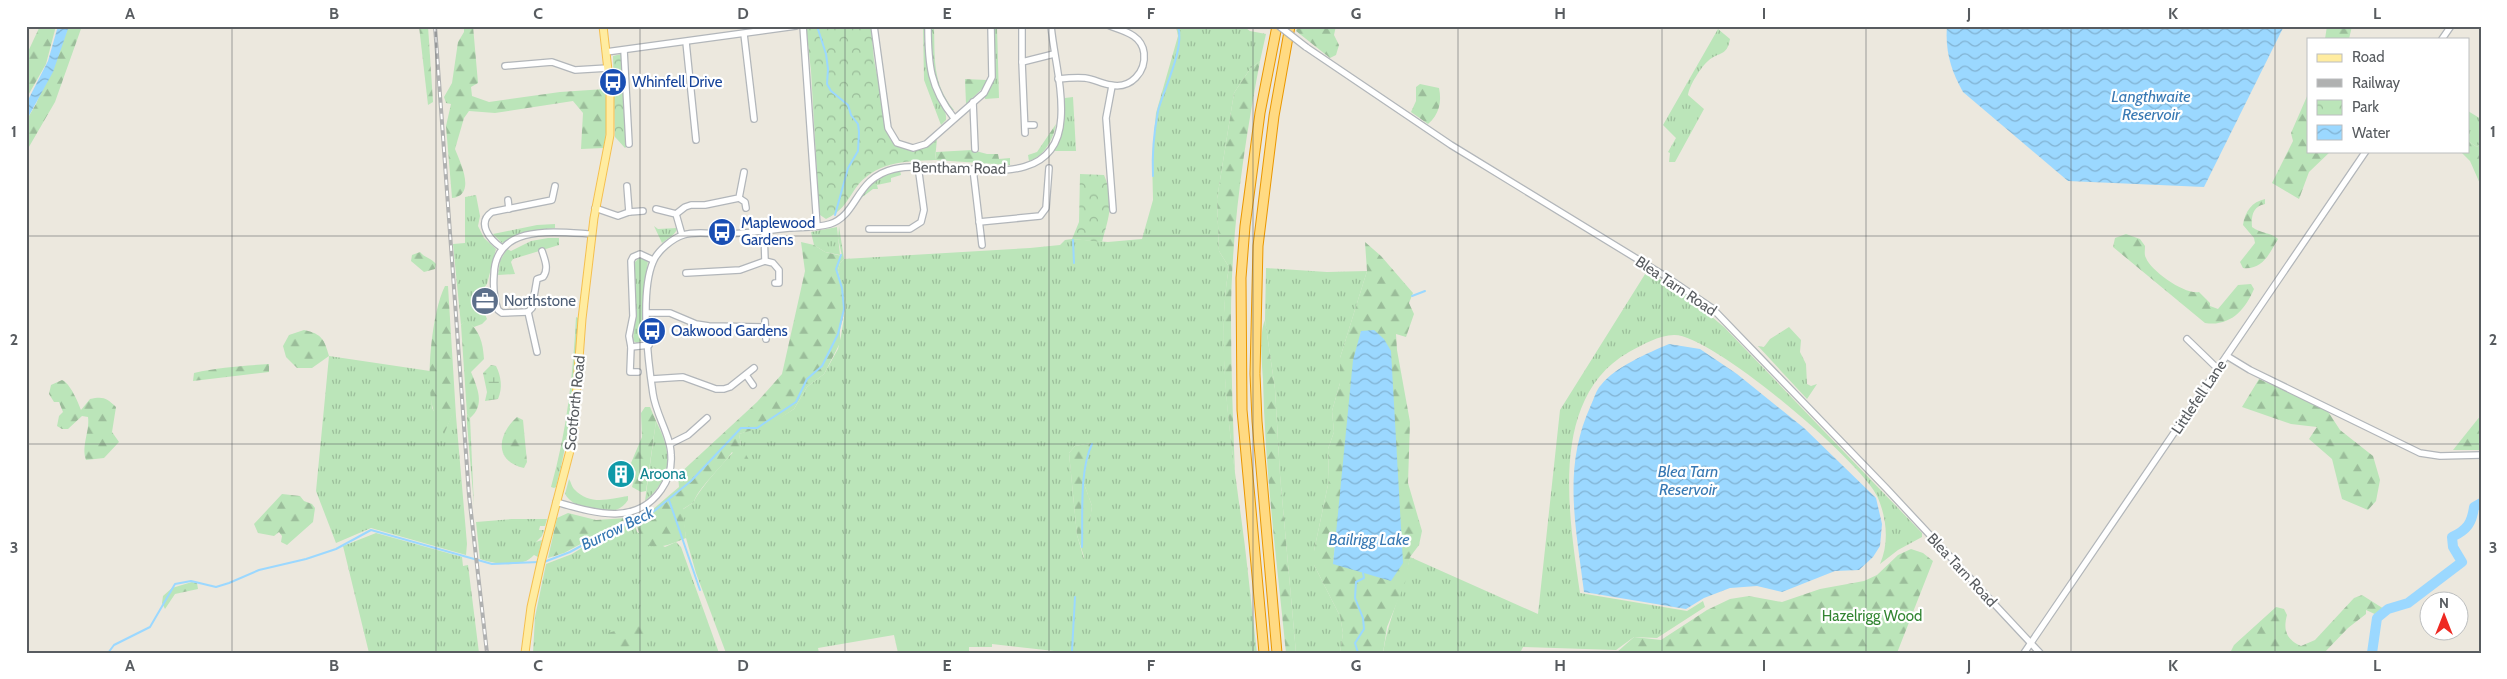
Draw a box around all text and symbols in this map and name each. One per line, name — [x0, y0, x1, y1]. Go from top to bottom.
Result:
text: A — [125, 4, 135, 23]
text: B — [329, 4, 339, 23]
text: C — [533, 4, 543, 23]
text: D — [737, 4, 749, 23]
text: E — [942, 4, 952, 23]
text: F — [1147, 4, 1156, 23]
text: G — [1351, 4, 1361, 23]
text: H — [1554, 4, 1566, 23]
text: I — [1762, 4, 1766, 23]
text: J — [1966, 4, 1971, 23]
text: K — [2168, 4, 2178, 23]
text: L — [2373, 4, 2381, 23]
legend — [2307, 38, 2470, 152]
text: Road — [2352, 48, 2385, 66]
bus stop icon: Whinfell Drive — [598, 67, 628, 97]
place label: Whinfell Drive — [632, 73, 723, 91]
text: Railway — [2352, 74, 2401, 92]
water label: Langthwaite Reservoir — [2111, 87, 2191, 124]
text: Park — [2352, 98, 2379, 116]
text: 1 — [11, 122, 17, 141]
text: 1 — [2490, 122, 2496, 141]
text: Water — [2352, 124, 2390, 142]
street label: Bentham Road — [912, 158, 1006, 178]
place label: Maplewood Gardens — [741, 214, 815, 249]
bus stop icon: Maplewood Gardens — [707, 217, 737, 247]
street label: Blea Tarn Road — [1632, 252, 1720, 320]
office icon: Northstone — [470, 286, 500, 316]
place label: Northstone — [504, 292, 576, 310]
bus stop icon: Oakwood Gardens — [637, 316, 667, 346]
place label: Oakwood Gardens — [671, 322, 788, 340]
text: 2 — [10, 330, 18, 349]
text: 2 — [2489, 330, 2497, 349]
street label: Scotforth Road — [561, 355, 589, 451]
street label: Littlefell Lane — [2168, 356, 2231, 438]
building icon: Aroona — [606, 459, 636, 489]
water label: Blea Tarn Reservoir — [1658, 462, 1718, 499]
place label: Aroona — [640, 465, 687, 483]
water label: Burrow Beck — [578, 502, 658, 554]
water label: Bailrigg Lake — [1328, 530, 1410, 549]
street label: Blea Tarn Road — [1923, 530, 2001, 610]
text: 3 — [10, 538, 18, 557]
text: 3 — [2489, 538, 2497, 557]
north arrow — [2420, 592, 2470, 642]
text: N — [2439, 594, 2449, 612]
park label: Hazelrigg Wood — [1822, 607, 1922, 625]
text: A — [125, 656, 135, 675]
text: B — [329, 656, 339, 675]
text: C — [533, 656, 543, 675]
text: D — [737, 656, 749, 675]
text: E — [942, 656, 952, 675]
text: F — [1147, 656, 1156, 675]
text: G — [1351, 656, 1361, 675]
text: H — [1554, 656, 1566, 675]
text: I — [1762, 656, 1766, 675]
text: J — [1966, 656, 1971, 675]
text: K — [2168, 656, 2178, 675]
text: L — [2373, 656, 2381, 675]

